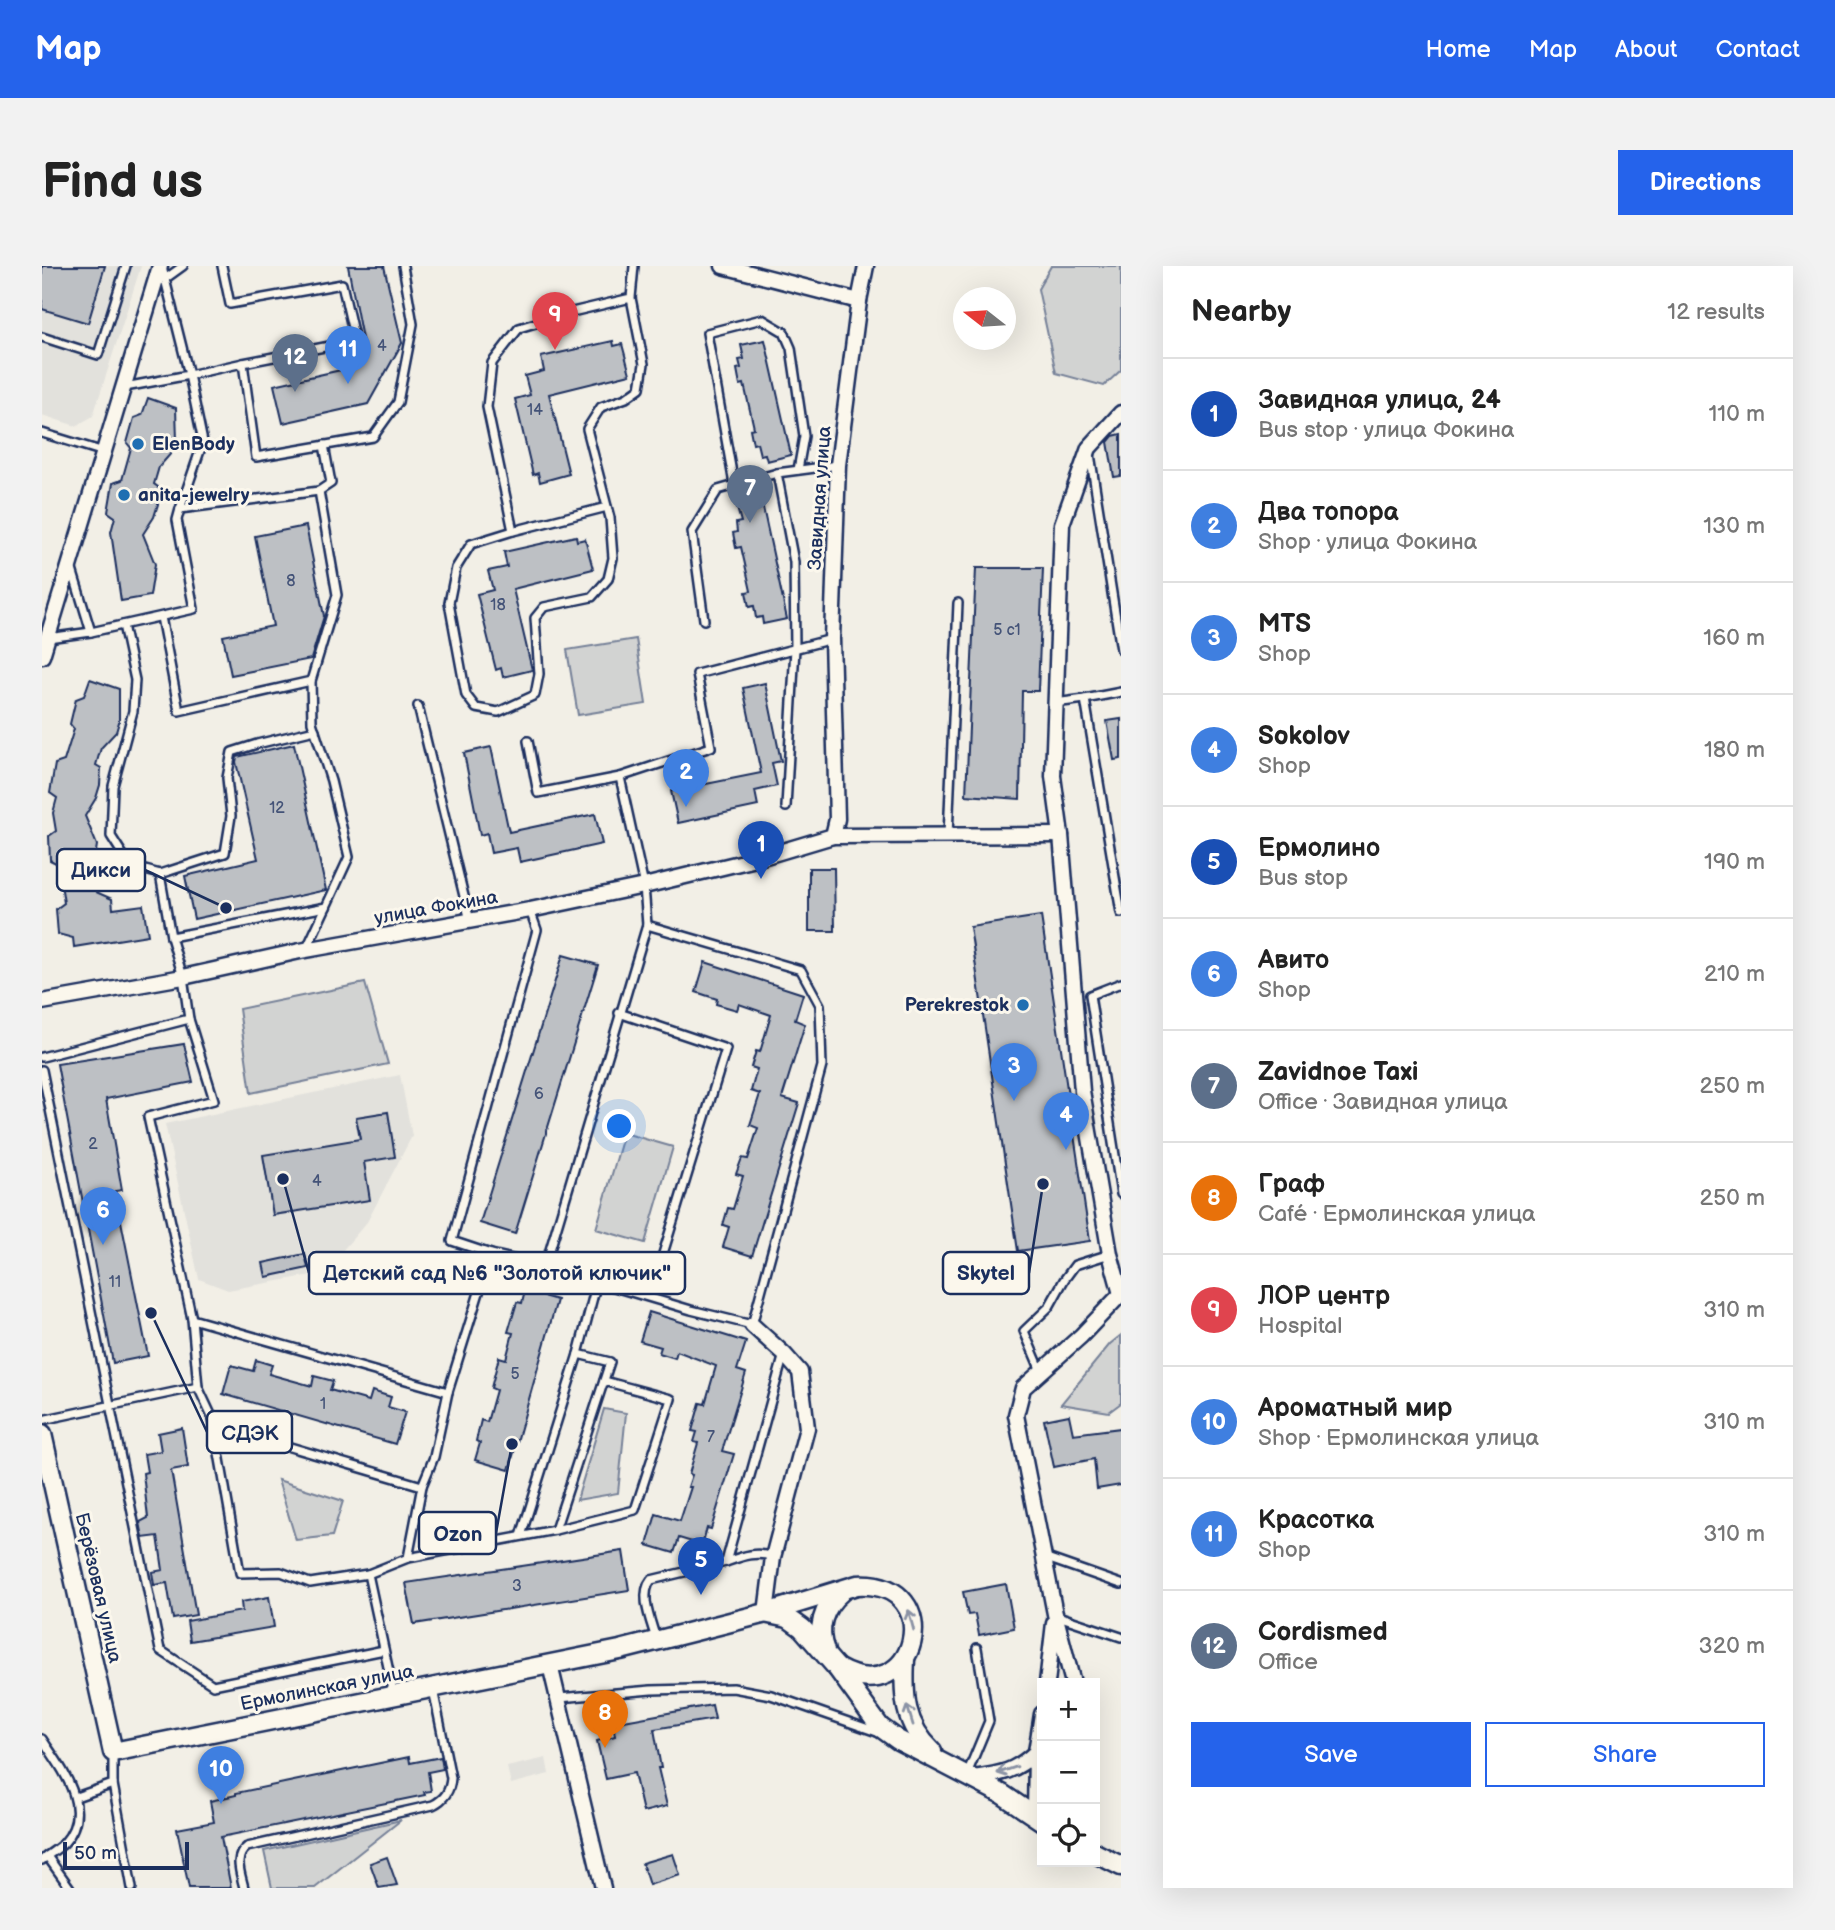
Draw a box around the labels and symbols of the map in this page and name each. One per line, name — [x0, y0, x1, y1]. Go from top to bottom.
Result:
north arrow — [953, 287, 1016, 350]
pin: 9 — [532, 292, 578, 350]
pin: 11 — [325, 326, 371, 384]
pin: 12 — [272, 334, 318, 392]
house number: 4 — [377, 337, 387, 356]
house number: 14 — [527, 401, 543, 420]
street label: Завидная улица — [803, 425, 837, 571]
place label: ElenBody — [152, 433, 235, 456]
marker: ElenBody — [130, 436, 146, 452]
pin: 7 — [727, 465, 773, 523]
place label: anita-jewelry — [138, 484, 250, 507]
marker: anita-jewelry — [116, 487, 132, 503]
house number: 8 — [286, 572, 296, 591]
house number: 18 — [490, 596, 506, 615]
house number: 5 с1 — [993, 621, 1021, 640]
pin: 2 — [663, 749, 709, 807]
house number: 12 — [269, 799, 285, 818]
pin: 1 — [738, 821, 784, 879]
callout: Дикси — [57, 849, 145, 891]
text: Дикси — [71, 858, 131, 883]
street label: улица Фокина — [372, 886, 500, 930]
place label: Perekrestok — [905, 994, 1009, 1017]
marker: Perekrestok — [1015, 997, 1031, 1013]
pin: 3 — [991, 1043, 1037, 1101]
house number: 6 — [534, 1085, 544, 1104]
pin: 4 — [1043, 1092, 1089, 1150]
your location — [602, 1109, 636, 1143]
house number: 2 — [88, 1135, 98, 1154]
house number: 4 — [312, 1172, 322, 1191]
pin: 6 — [80, 1187, 126, 1245]
callout: Детский сад №6 "Золотой ключик" — [309, 1252, 685, 1294]
callout: Skytel — [943, 1252, 1029, 1294]
text: Детский сад №6 "Золотой ключик" — [323, 1261, 671, 1286]
text: Skytel — [957, 1261, 1015, 1286]
house number: 11 — [109, 1273, 121, 1292]
house number: 5 — [510, 1365, 520, 1384]
house number: 1 — [320, 1395, 326, 1414]
callout: СДЭК — [207, 1411, 292, 1453]
text: СДЭК — [221, 1421, 280, 1446]
house number: 7 — [707, 1428, 715, 1447]
street label: Берёзовая улица — [70, 1511, 126, 1665]
callout: Ozon — [419, 1512, 496, 1554]
text: Ozon — [434, 1522, 482, 1547]
pin: 5 — [678, 1537, 724, 1595]
house number: 3 — [512, 1577, 522, 1596]
one-way arrow — [904, 1610, 917, 1632]
street label: Ермолинская улица — [238, 1660, 416, 1716]
pin: 8 — [582, 1690, 628, 1748]
one-way arrow — [902, 1705, 915, 1727]
pin: 10 — [198, 1746, 244, 1804]
one-way arrow — [996, 1765, 1018, 1777]
scale bar — [63, 1839, 189, 1871]

